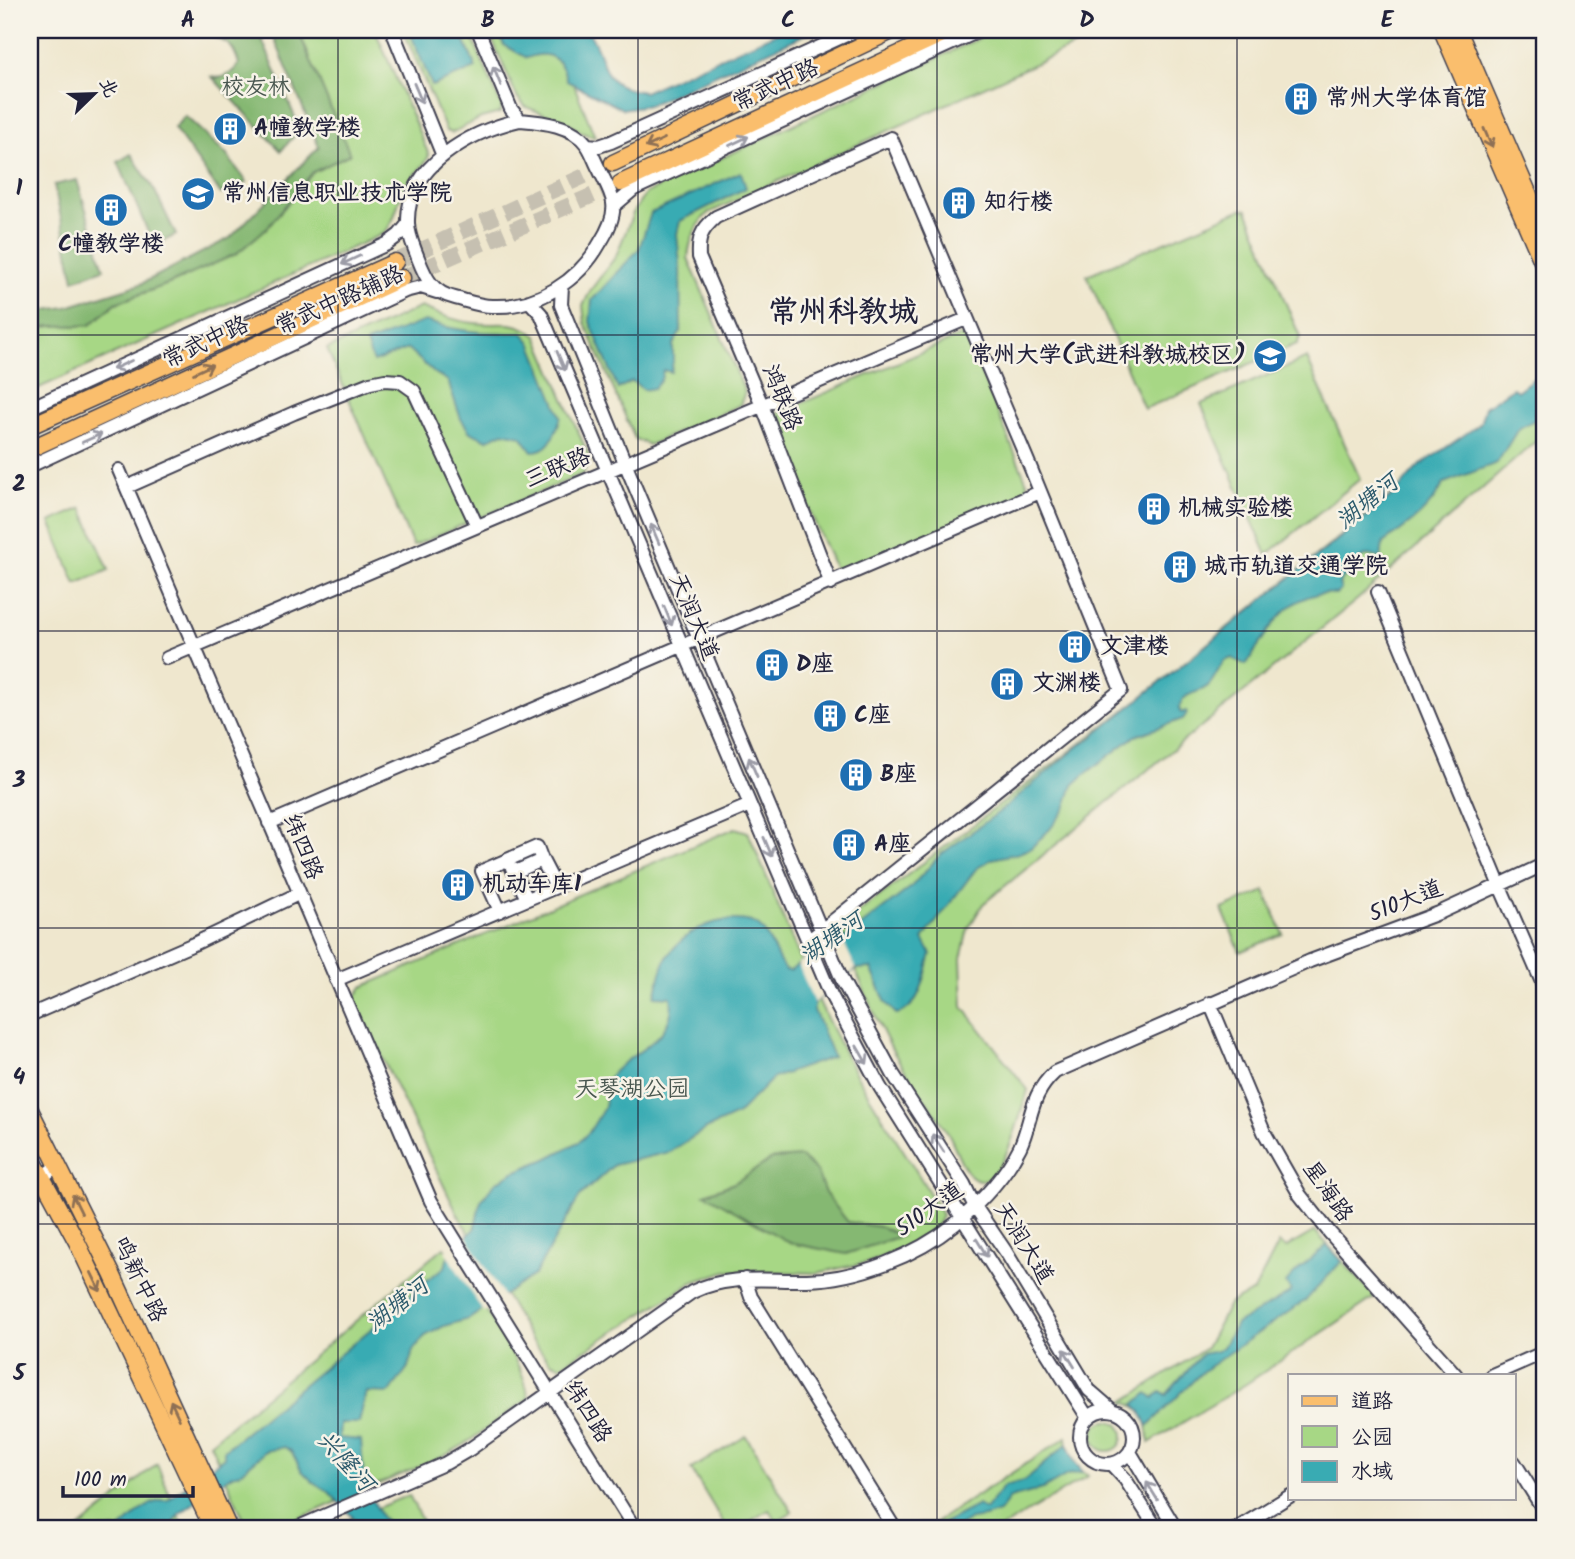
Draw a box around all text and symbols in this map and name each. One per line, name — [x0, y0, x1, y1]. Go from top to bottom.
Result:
text: A — [181, 3, 195, 39]
text: B — [481, 3, 495, 39]
text: C — [781, 3, 795, 39]
text: D — [1079, 3, 1095, 39]
text: E — [1381, 3, 1395, 39]
street label: 常武中路 — [727, 50, 825, 122]
north arrow — [60, 60, 130, 130]
one-way arrow — [490, 66, 503, 87]
park label: 校友林 — [222, 70, 291, 106]
text: 北 — [90, 74, 125, 103]
building icon: 常州大学体育馆 — [1282, 80, 1320, 118]
one-way arrow — [413, 81, 426, 103]
place label: 常州大学体育馆 — [1326, 81, 1487, 117]
building icon: A幢教学楼 — [211, 110, 249, 148]
place label: A幢教学楼 — [254, 111, 361, 147]
one-way arrow — [1482, 126, 1495, 148]
one-way arrow — [728, 134, 749, 147]
one-way arrow — [645, 136, 666, 150]
text: 1 — [16, 171, 23, 207]
school or university icon: 常州信息职业技术学院 — [179, 175, 217, 213]
place label: 常州信息职业技术学院 — [222, 176, 452, 212]
building icon: 知行楼 — [940, 184, 978, 222]
place label: 知行楼 — [984, 185, 1053, 221]
building icon: C幢教学楼 — [92, 191, 130, 229]
place label: C幢教学楼 — [58, 227, 164, 263]
one-way arrow — [341, 254, 363, 267]
street label: 常武中路辅路 — [270, 256, 410, 346]
district label: 常州科教城 — [768, 289, 918, 337]
street label: 常武中路 — [157, 307, 255, 379]
school or university icon: 常州大学(武进科教城校区) — [1251, 337, 1289, 375]
place label: 常州大学(武进科教城校区) — [970, 338, 1246, 374]
one-way arrow — [555, 349, 568, 371]
one-way arrow — [112, 359, 134, 372]
street label: 鸿联路 — [751, 359, 811, 437]
one-way arrow — [192, 362, 213, 375]
one-way arrow — [81, 431, 102, 444]
street label: 三联路 — [519, 439, 597, 499]
water label: 湖塘河 — [1328, 462, 1411, 540]
text: 2 — [12, 467, 26, 503]
building icon: 机械实验楼 — [1135, 490, 1173, 528]
place label: 机械实验楼 — [1178, 491, 1293, 527]
one-way arrow — [648, 524, 661, 545]
building icon: 城市轨道交通学院 — [1161, 548, 1199, 586]
place label: 城市轨道交通学院 — [1204, 549, 1388, 585]
street label: 天润大道 — [658, 568, 728, 666]
one-way arrow — [663, 604, 676, 626]
building icon: 文津楼 — [1056, 628, 1094, 666]
place label: 文津楼 — [1100, 629, 1169, 665]
building icon: D座 — [753, 646, 791, 684]
place label: D座 — [796, 647, 834, 683]
building icon: 文渊楼 — [988, 665, 1026, 703]
place label: 文渊楼 — [1032, 666, 1101, 702]
building icon: C座 — [811, 697, 849, 735]
place label: C座 — [854, 698, 891, 734]
one-way arrow — [745, 756, 758, 778]
building icon: B座 — [837, 756, 875, 794]
place label: B座 — [880, 757, 917, 793]
text: 3 — [12, 763, 26, 799]
street label: 纬四路 — [272, 808, 332, 886]
building icon: A座 — [830, 826, 868, 864]
place label: A座 — [874, 827, 912, 863]
one-way arrow — [762, 836, 775, 857]
building icon: 机动车库1 — [439, 866, 477, 904]
place label: 机动车库1 — [482, 867, 581, 903]
street label: 510大道 — [1364, 871, 1448, 933]
water label: 湖塘河 — [791, 900, 876, 976]
one-way arrow — [855, 1045, 869, 1065]
text: 4 — [13, 1060, 26, 1096]
park label: 天琴湖公园 — [575, 1072, 690, 1108]
one-way arrow — [930, 1134, 945, 1153]
street label: 星海路 — [1292, 1153, 1362, 1231]
street label: 510大道 — [888, 1173, 972, 1247]
one-way arrow — [70, 1194, 83, 1215]
street label: 天润大道 — [983, 1194, 1063, 1292]
street label: 鸣新中路 — [103, 1231, 175, 1329]
one-way arrow — [976, 1238, 990, 1258]
water label: 湖塘河 — [358, 1265, 442, 1343]
one-way arrow — [90, 1271, 103, 1292]
one-way arrow — [1062, 1348, 1076, 1368]
text: 5 — [12, 1356, 27, 1392]
street label: 纬四路 — [553, 1373, 621, 1451]
legend — [1288, 1374, 1516, 1500]
text: 道路 — [1351, 1386, 1393, 1419]
one-way arrow — [168, 1399, 181, 1421]
water label: 兴隆河 — [306, 1422, 386, 1505]
text: 公园 — [1351, 1422, 1393, 1455]
scale bar — [63, 1454, 192, 1498]
text: 水域 — [1351, 1456, 1393, 1489]
text: 100 m — [74, 1464, 127, 1497]
one-way arrow — [1144, 1482, 1158, 1502]

